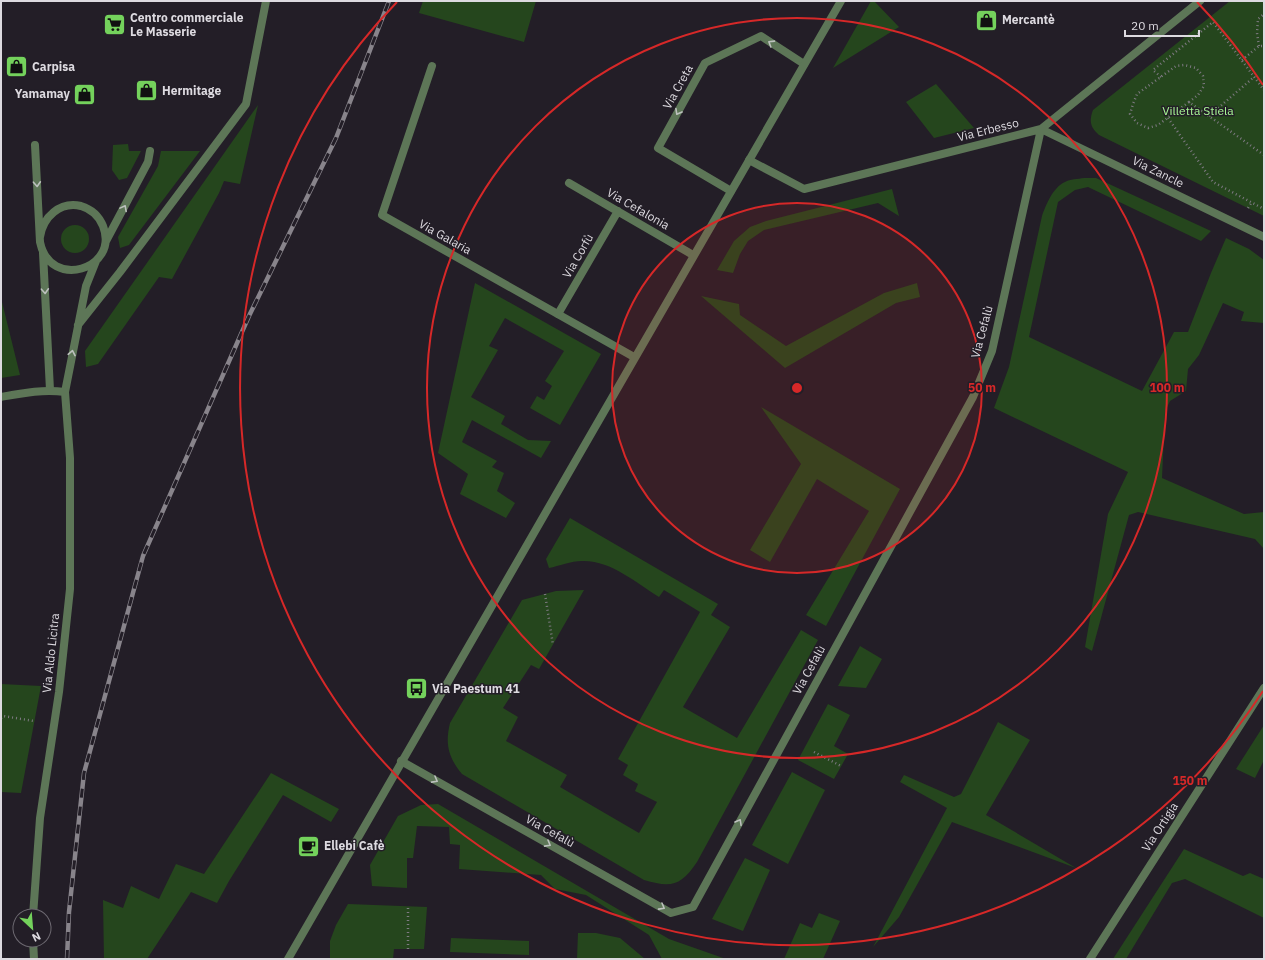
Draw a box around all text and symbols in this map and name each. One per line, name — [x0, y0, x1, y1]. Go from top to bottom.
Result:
shop icon: Mercantè — [974, 7, 1000, 33]
place label: Centro commerciale Le Masserie — [130, 10, 244, 39]
supermarket icon: Centro commerciale Le Masserie — [101, 12, 127, 38]
place label: Mercantè — [1002, 12, 1055, 27]
scale bar — [1125, 12, 1199, 38]
text: 20 m — [1131, 18, 1159, 33]
one-way arrow — [769, 41, 776, 48]
shop icon: Carpisa — [4, 54, 30, 80]
place label: Carpisa — [32, 59, 75, 74]
street label: Via Creta — [659, 61, 696, 112]
shop icon: Hermitage — [134, 78, 160, 104]
shop icon: Yamamay — [72, 81, 98, 107]
place label: Hermitage — [162, 83, 221, 98]
place label: Yamamay — [15, 86, 71, 101]
park label: Villetta Stiela — [1162, 103, 1234, 118]
one-way arrow — [675, 107, 683, 115]
street label: Via Erbesso — [956, 115, 1020, 144]
street label: Via Zancle — [1130, 153, 1187, 191]
one-way arrow — [32, 181, 41, 187]
street label: Via Cefalonia — [604, 185, 673, 233]
one-way arrow — [119, 204, 127, 212]
street label: Via Galaria — [416, 216, 475, 257]
street label: Via Corfù — [559, 231, 596, 281]
one-way arrow — [41, 288, 50, 294]
street label: Via Cefalù — [967, 304, 996, 360]
one-way arrow — [67, 350, 76, 356]
text: 50 m — [968, 380, 996, 395]
text: 100 m — [1149, 380, 1185, 395]
centre of rings — [790, 381, 804, 395]
street label: Via Aldo Licitra — [39, 612, 62, 694]
street label: Via Cefalù — [789, 643, 828, 697]
bus stop icon: Via Paestum 41 — [403, 676, 429, 702]
place label: Via Paestum 41 — [432, 681, 520, 696]
text: 150 m — [1172, 773, 1208, 788]
one-way arrow — [431, 775, 438, 782]
street label: Via Ortigia — [1138, 799, 1181, 854]
street label: Via Cefalù — [523, 811, 577, 850]
one-way arrow — [735, 819, 742, 826]
cafe icon: Ellebi Cafè — [296, 833, 322, 859]
place label: Ellebi Cafè — [324, 838, 385, 853]
one-way arrow — [544, 839, 551, 846]
one-way arrow — [658, 903, 665, 910]
north arrow — [12, 908, 52, 948]
text: N — [30, 929, 43, 945]

